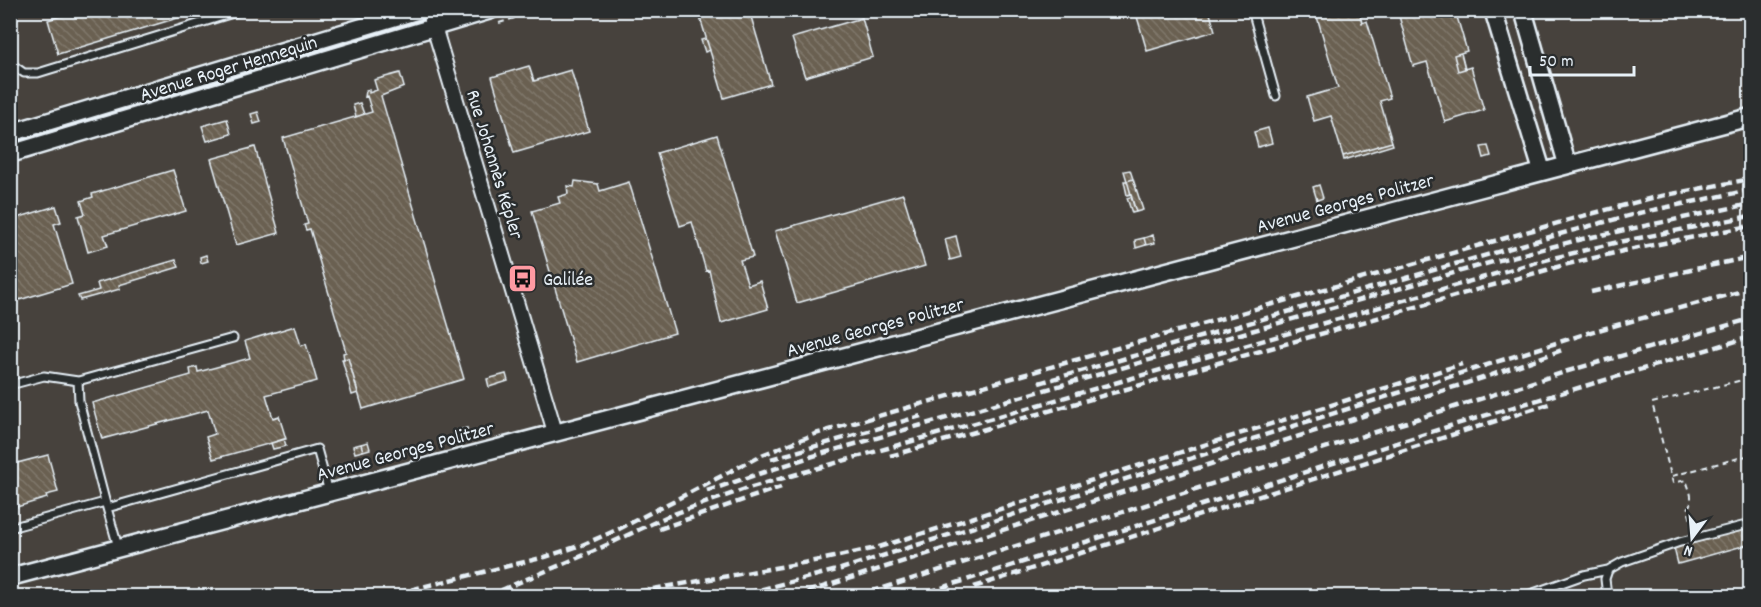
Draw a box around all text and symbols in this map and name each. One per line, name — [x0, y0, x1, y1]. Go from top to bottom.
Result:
street label: Avenue Roger Hennequin — [137, 30, 321, 110]
scale bar — [1530, 39, 1634, 77]
text: 50 m — [1539, 50, 1574, 75]
street label: Rue Johannès Képler — [457, 87, 529, 243]
street label: Avenue Georges Politzer — [1254, 168, 1438, 242]
bus stop icon: Galilée — [506, 262, 538, 294]
place label: Galilée — [543, 267, 593, 295]
street label: Avenue Georges Politzer — [784, 292, 968, 366]
street label: Avenue Georges Politzer — [314, 416, 498, 490]
north arrow — [1662, 508, 1722, 568]
text: N — [1681, 538, 1696, 562]

